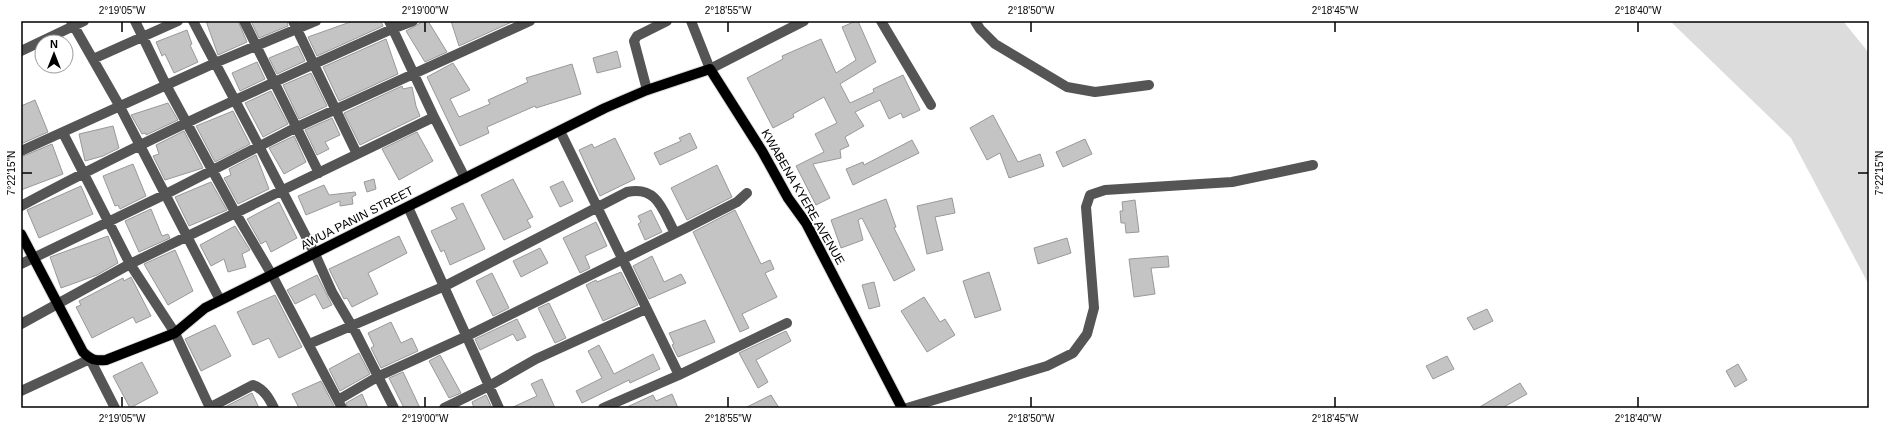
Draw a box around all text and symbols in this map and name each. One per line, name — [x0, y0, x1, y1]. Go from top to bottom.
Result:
text: 2°19'05"W — [99, 5, 146, 16]
text: 2°19'00"W — [402, 5, 449, 16]
text: 2°18'55"W — [705, 5, 752, 16]
text: 2°18'50"W — [1008, 5, 1055, 16]
text: 2°18'45"W — [1312, 5, 1359, 16]
text: 2°18'40"W — [1615, 5, 1662, 16]
north arrow — [34, 34, 74, 74]
text: N — [50, 38, 58, 50]
street label: KWABENA KYERE AVENUE — [758, 127, 848, 267]
text: 7°22'15"N — [6, 151, 17, 195]
text: 7°22'15"N — [1874, 151, 1885, 195]
street label: AWUA PANIN STREET — [298, 183, 416, 253]
text: 2°19'05"W — [99, 413, 146, 424]
text: 2°19'00"W — [402, 413, 449, 424]
text: 2°18'55"W — [705, 413, 752, 424]
text: 2°18'50"W — [1008, 413, 1055, 424]
text: 2°18'45"W — [1312, 413, 1359, 424]
text: 2°18'40"W — [1615, 413, 1662, 424]

